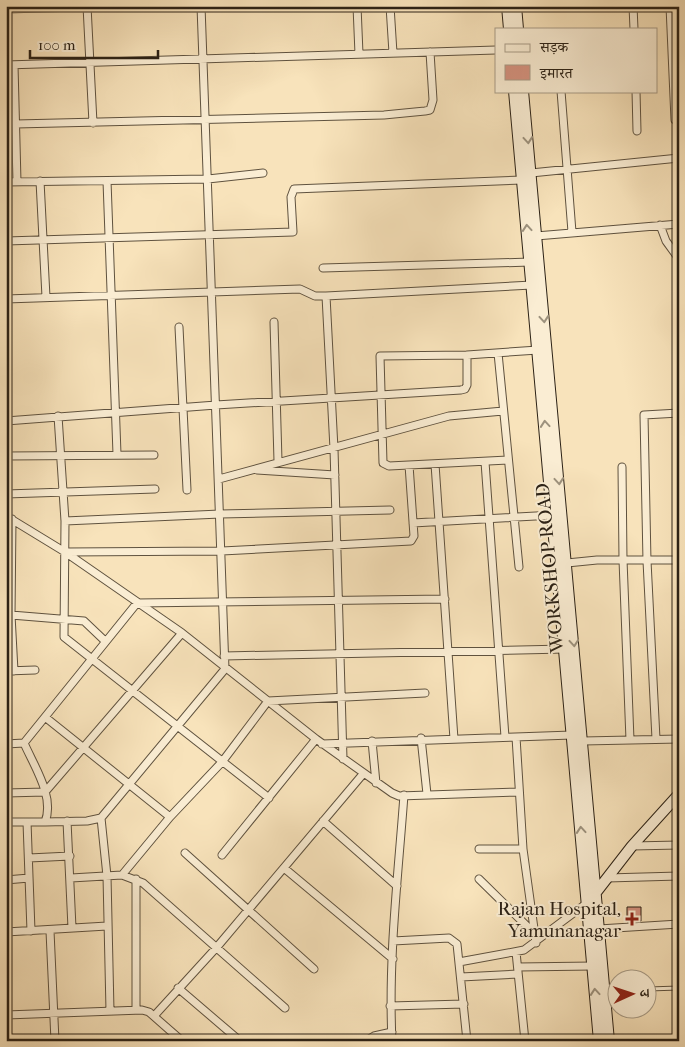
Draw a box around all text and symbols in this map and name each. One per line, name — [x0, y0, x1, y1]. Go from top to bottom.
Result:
scale bar — [30, 28, 158, 60]
legend — [495, 28, 658, 92]
text: 100 m — [38, 36, 76, 54]
text: सड़क — [539, 38, 569, 56]
text: इमारत — [539, 64, 574, 82]
one-way arrow — [522, 136, 533, 144]
one-way arrow — [522, 223, 533, 231]
one-way arrow — [538, 315, 549, 323]
one-way arrow — [540, 420, 551, 428]
one-way arrow — [553, 477, 564, 485]
street label: WORKSHOP ROAD — [532, 482, 568, 655]
one-way arrow — [568, 639, 579, 647]
one-way arrow — [575, 826, 586, 834]
place label: Rajan Hospital, Yamunanagar — [497, 898, 622, 942]
marker: Rajan Hospital, Yamunanagar — [625, 912, 639, 926]
north arrow — [608, 970, 658, 1020]
one-way arrow — [590, 988, 601, 996]
text: उ — [636, 988, 653, 998]

